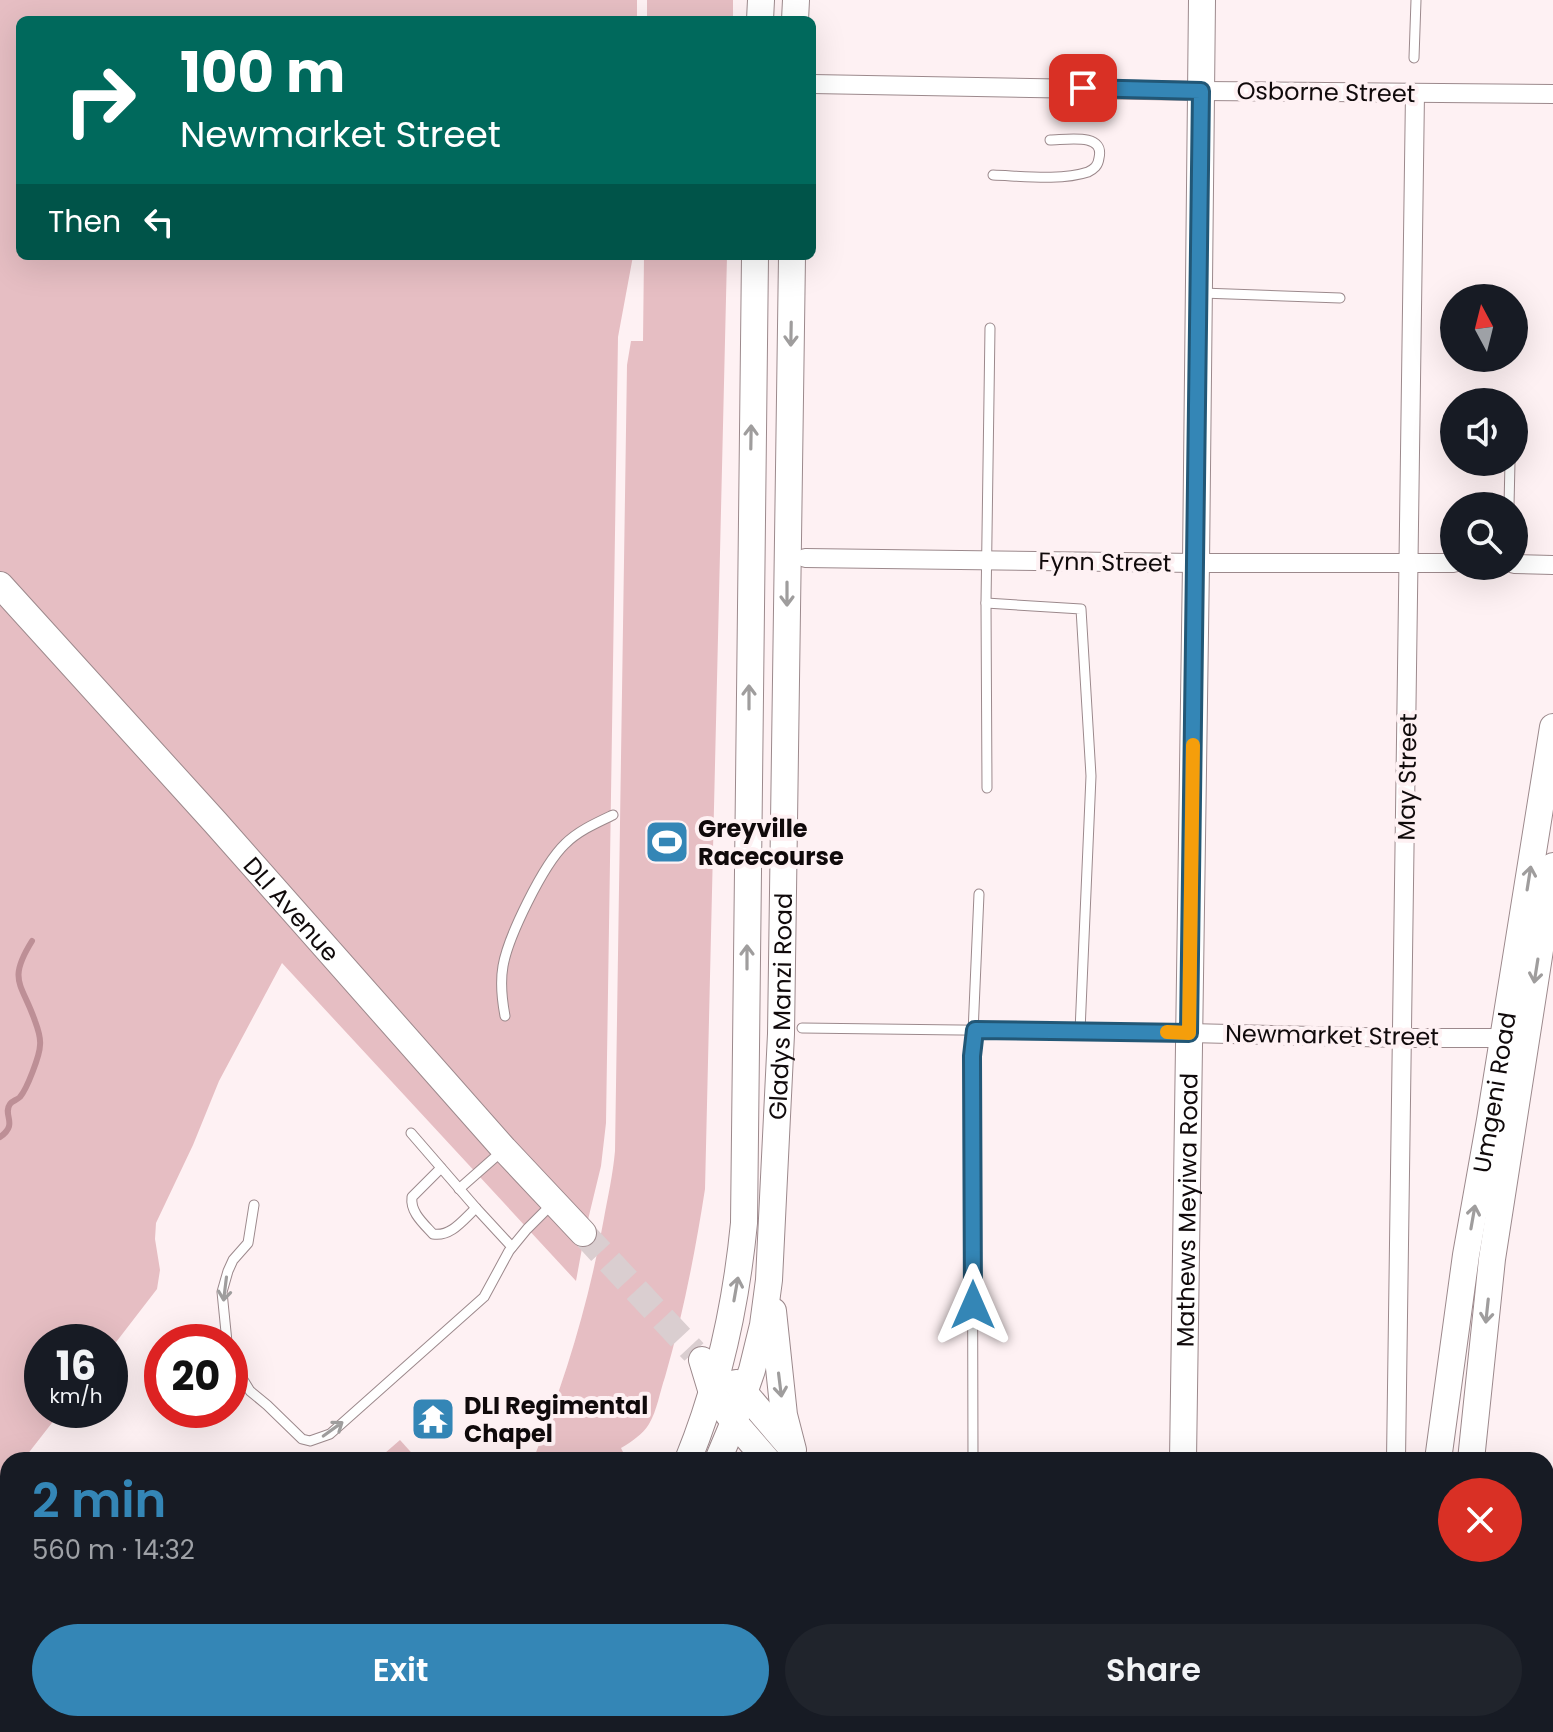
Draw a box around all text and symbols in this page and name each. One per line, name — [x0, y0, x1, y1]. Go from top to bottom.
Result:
text: 100 m — [180, 33, 345, 112]
icon: right — [48, 48, 152, 152]
pin — [1049, 54, 1117, 122]
icon: arrive — [1061, 66, 1105, 110]
street label: Osborne Street — [1236, 74, 1416, 110]
text: Newmarket Street — [180, 109, 501, 160]
text: Then — [48, 200, 121, 243]
icon: left — [137, 200, 181, 244]
north arrow — [1440, 284, 1528, 372]
map controls — [1440, 284, 1528, 580]
one-way arrow — [783, 320, 798, 347]
button: sound — [1440, 388, 1528, 476]
one-way arrow — [744, 424, 759, 451]
button: search — [1440, 492, 1528, 580]
street label: Fynn Street — [1038, 544, 1172, 580]
one-way arrow — [779, 580, 795, 607]
one-way arrow — [741, 684, 757, 711]
street label: May Street — [1389, 713, 1425, 841]
place label: Greyville Racecourse — [698, 812, 844, 873]
sports icon: Greyville Racecourse — [643, 818, 691, 866]
street label: DLI Avenue — [236, 849, 347, 969]
one-way arrow — [1522, 866, 1537, 891]
street label: Gladys Manzi Road — [760, 892, 799, 1121]
one-way arrow — [739, 944, 755, 971]
one-way arrow — [1528, 958, 1543, 983]
street label: Umgeni Road — [1464, 1010, 1524, 1175]
street label: Newmarket Street — [1225, 1017, 1439, 1053]
street label: Mathews Meyiwa Road — [1168, 1073, 1205, 1347]
one-way arrow — [1467, 1204, 1482, 1230]
position arrow — [931, 1263, 1015, 1347]
one-way arrow — [217, 1275, 232, 1302]
one-way arrow — [730, 1277, 745, 1302]
one-way arrow — [1479, 1297, 1494, 1324]
speed limit sign: 20 — [144, 1324, 248, 1428]
text: 16 — [56, 1338, 96, 1394]
one-way arrow — [772, 1371, 787, 1398]
text: km/h — [49, 1382, 103, 1410]
place label: DLI Regimental Chapel — [464, 1389, 648, 1450]
temple icon: DLI Regimental Chapel — [409, 1395, 457, 1443]
one-way arrow — [322, 1421, 343, 1438]
text: 2 min — [32, 1467, 166, 1534]
button: close — [1438, 1478, 1522, 1562]
text: 560 m · 14:32 — [32, 1532, 195, 1568]
button: Exit — [32, 1624, 769, 1716]
button: Share — [785, 1624, 1522, 1716]

